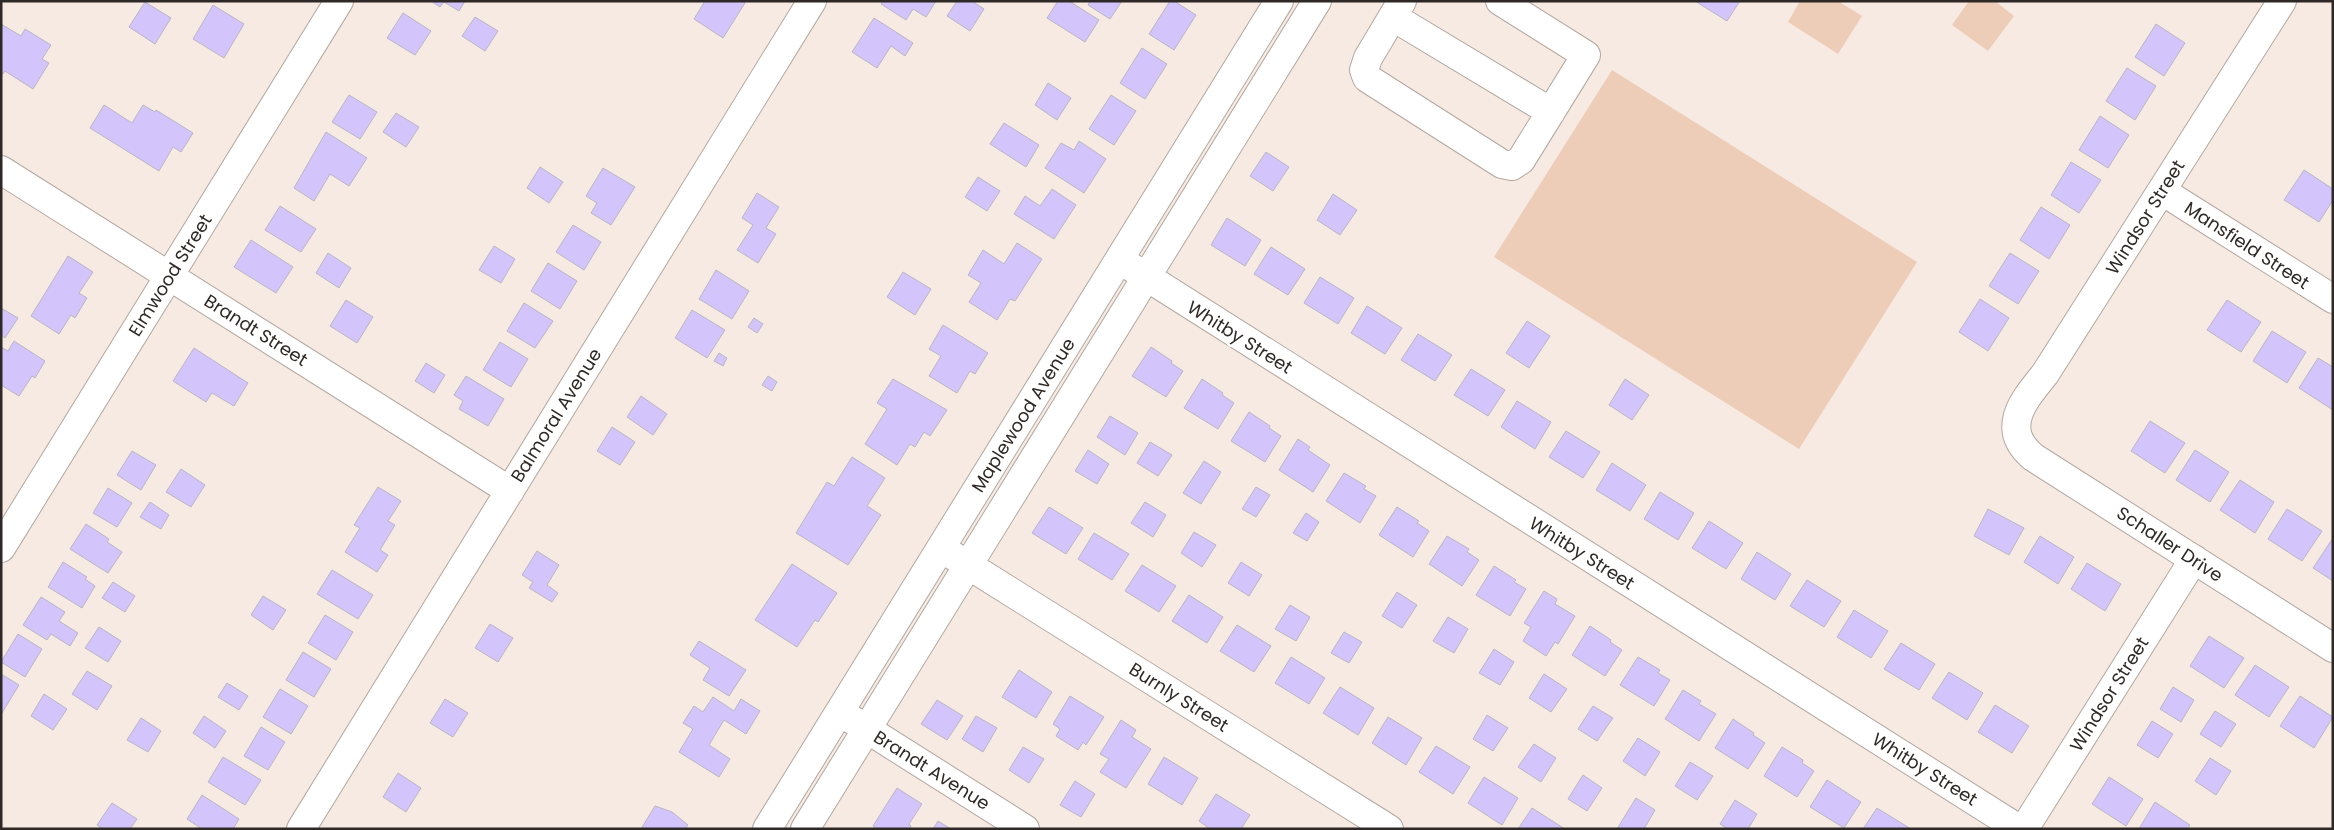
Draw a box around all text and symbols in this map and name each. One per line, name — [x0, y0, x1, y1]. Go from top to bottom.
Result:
street label: Windsor Street — [2100, 155, 2190, 279]
street label: Mansfield Street — [2180, 195, 2314, 295]
street label: Elmwood Street — [122, 209, 218, 341]
street label: Brandt Street — [199, 288, 313, 372]
street label: Whitby Street — [1183, 295, 1297, 379]
street label: Maplewood Avenue — [965, 333, 1081, 497]
street label: Balmoral Avenue — [505, 343, 607, 487]
street label: Schaller Drive — [2112, 500, 2228, 588]
street label: Whitby Street — [1525, 511, 1639, 595]
street label: Windsor Street — [2064, 632, 2154, 756]
street label: Burnly Street — [1125, 656, 1233, 738]
street label: Brandt Avenue — [869, 724, 995, 816]
street label: Whitby Street — [1868, 727, 1982, 811]

